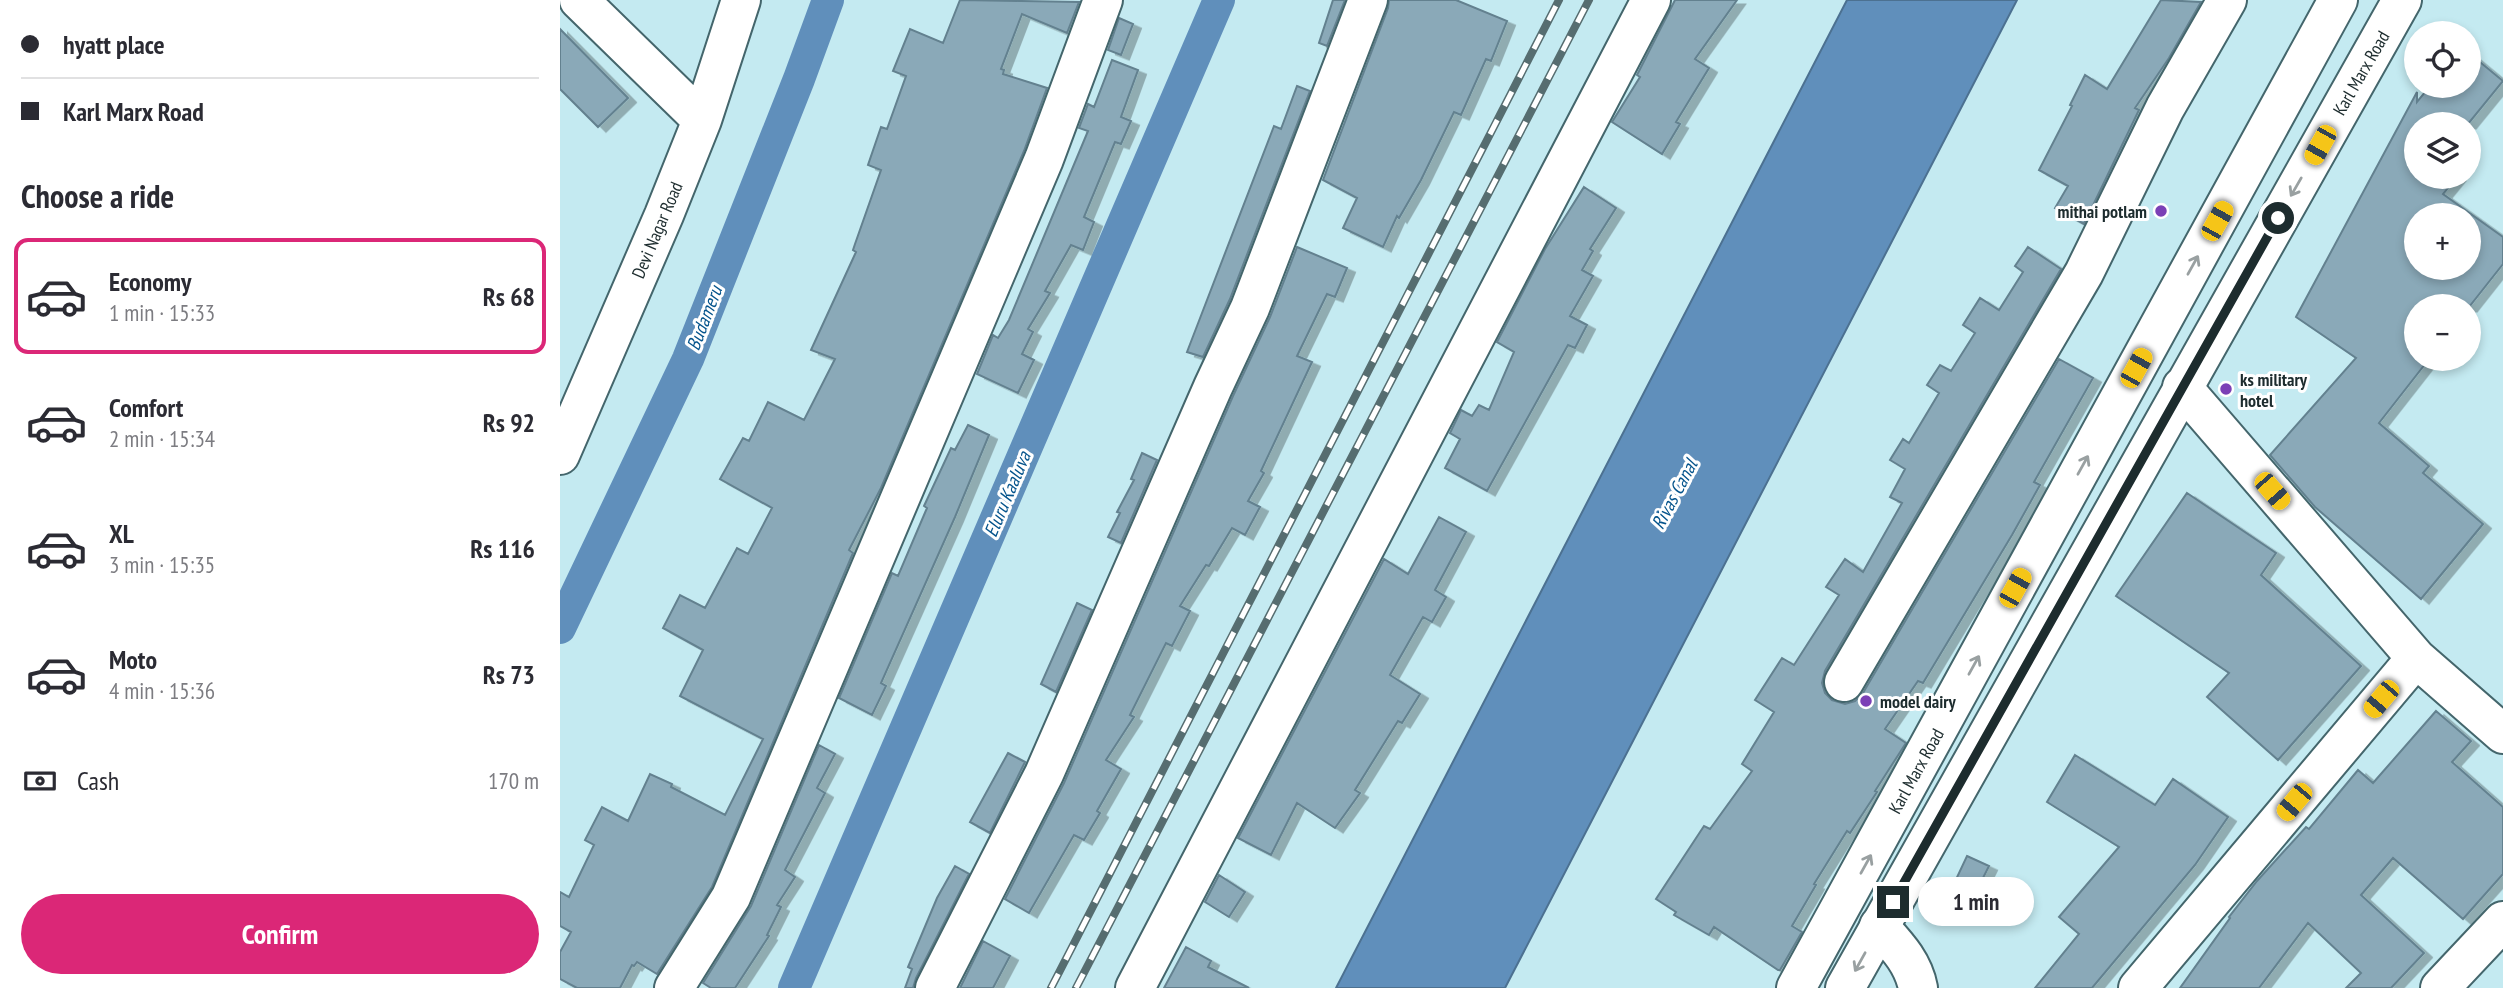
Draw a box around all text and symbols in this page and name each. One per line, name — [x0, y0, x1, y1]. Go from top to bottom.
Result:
map controls — [2404, 21, 2481, 371]
button: locate — [2404, 21, 2481, 98]
street label: Karl Marx Road — [2328, 27, 2394, 119]
text: hyatt place — [63, 28, 165, 61]
text: Karl Marx Road — [63, 95, 204, 128]
button: layers — [2404, 112, 2481, 189]
car — [2301, 122, 2340, 168]
text: Choose a ride — [21, 175, 174, 217]
one-way arrow — [2289, 177, 2303, 197]
street label: Devi Nagar Road — [626, 178, 688, 282]
car — [2198, 198, 2237, 244]
place label: mithai potlam — [2057, 200, 2147, 223]
route start — [2262, 202, 2294, 234]
marker: mithai potlam — [2153, 203, 2169, 219]
button: + — [2404, 203, 2481, 280]
one-way arrow — [2186, 256, 2200, 276]
icon: car — [25, 265, 88, 328]
text: Economy — [109, 265, 191, 298]
text: Rs 68 — [483, 280, 535, 313]
water label: Budameru — [681, 281, 728, 353]
button: − — [2404, 294, 2481, 371]
text: 1 min · 15:33 — [109, 298, 215, 327]
car — [2117, 345, 2156, 391]
place label: ks military hotel — [2240, 368, 2308, 412]
marker: ks military hotel — [2218, 381, 2234, 397]
icon: car — [25, 391, 88, 454]
text: Comfort — [109, 391, 183, 424]
text: Rs 92 — [483, 406, 535, 439]
text: 2 min · 15:34 — [109, 424, 215, 453]
water label: Eluru Kaaluva — [978, 447, 1036, 540]
water label: Rivas Canal — [1646, 454, 1703, 533]
one-way arrow — [2077, 455, 2090, 476]
car — [2251, 468, 2294, 514]
icon: car — [25, 517, 88, 580]
text: XL — [109, 517, 134, 550]
text: Rs 116 — [470, 532, 535, 565]
text: 3 min · 15:35 — [109, 550, 215, 579]
car — [1996, 565, 2035, 611]
icon: car — [25, 643, 88, 706]
text: Moto — [109, 643, 157, 676]
one-way arrow — [1967, 655, 1981, 675]
text: Rs 73 — [483, 658, 535, 691]
text: 4 min · 15:36 — [109, 676, 215, 705]
car — [2360, 676, 2403, 722]
place label: model dairy — [1880, 690, 1956, 713]
marker: model dairy — [1858, 693, 1874, 709]
street label: Karl Marx Road — [1883, 724, 1949, 818]
icon: cash — [21, 762, 59, 800]
text: Cash — [77, 764, 119, 797]
text: 170 m — [488, 766, 539, 795]
car — [2273, 779, 2316, 825]
one-way arrow — [1859, 855, 1873, 875]
callout: 1 min — [1918, 878, 2033, 926]
route end — [1877, 886, 1909, 918]
text: 1 min — [1953, 887, 1999, 916]
button: Confirm — [21, 894, 539, 974]
one-way arrow — [1852, 951, 1866, 972]

